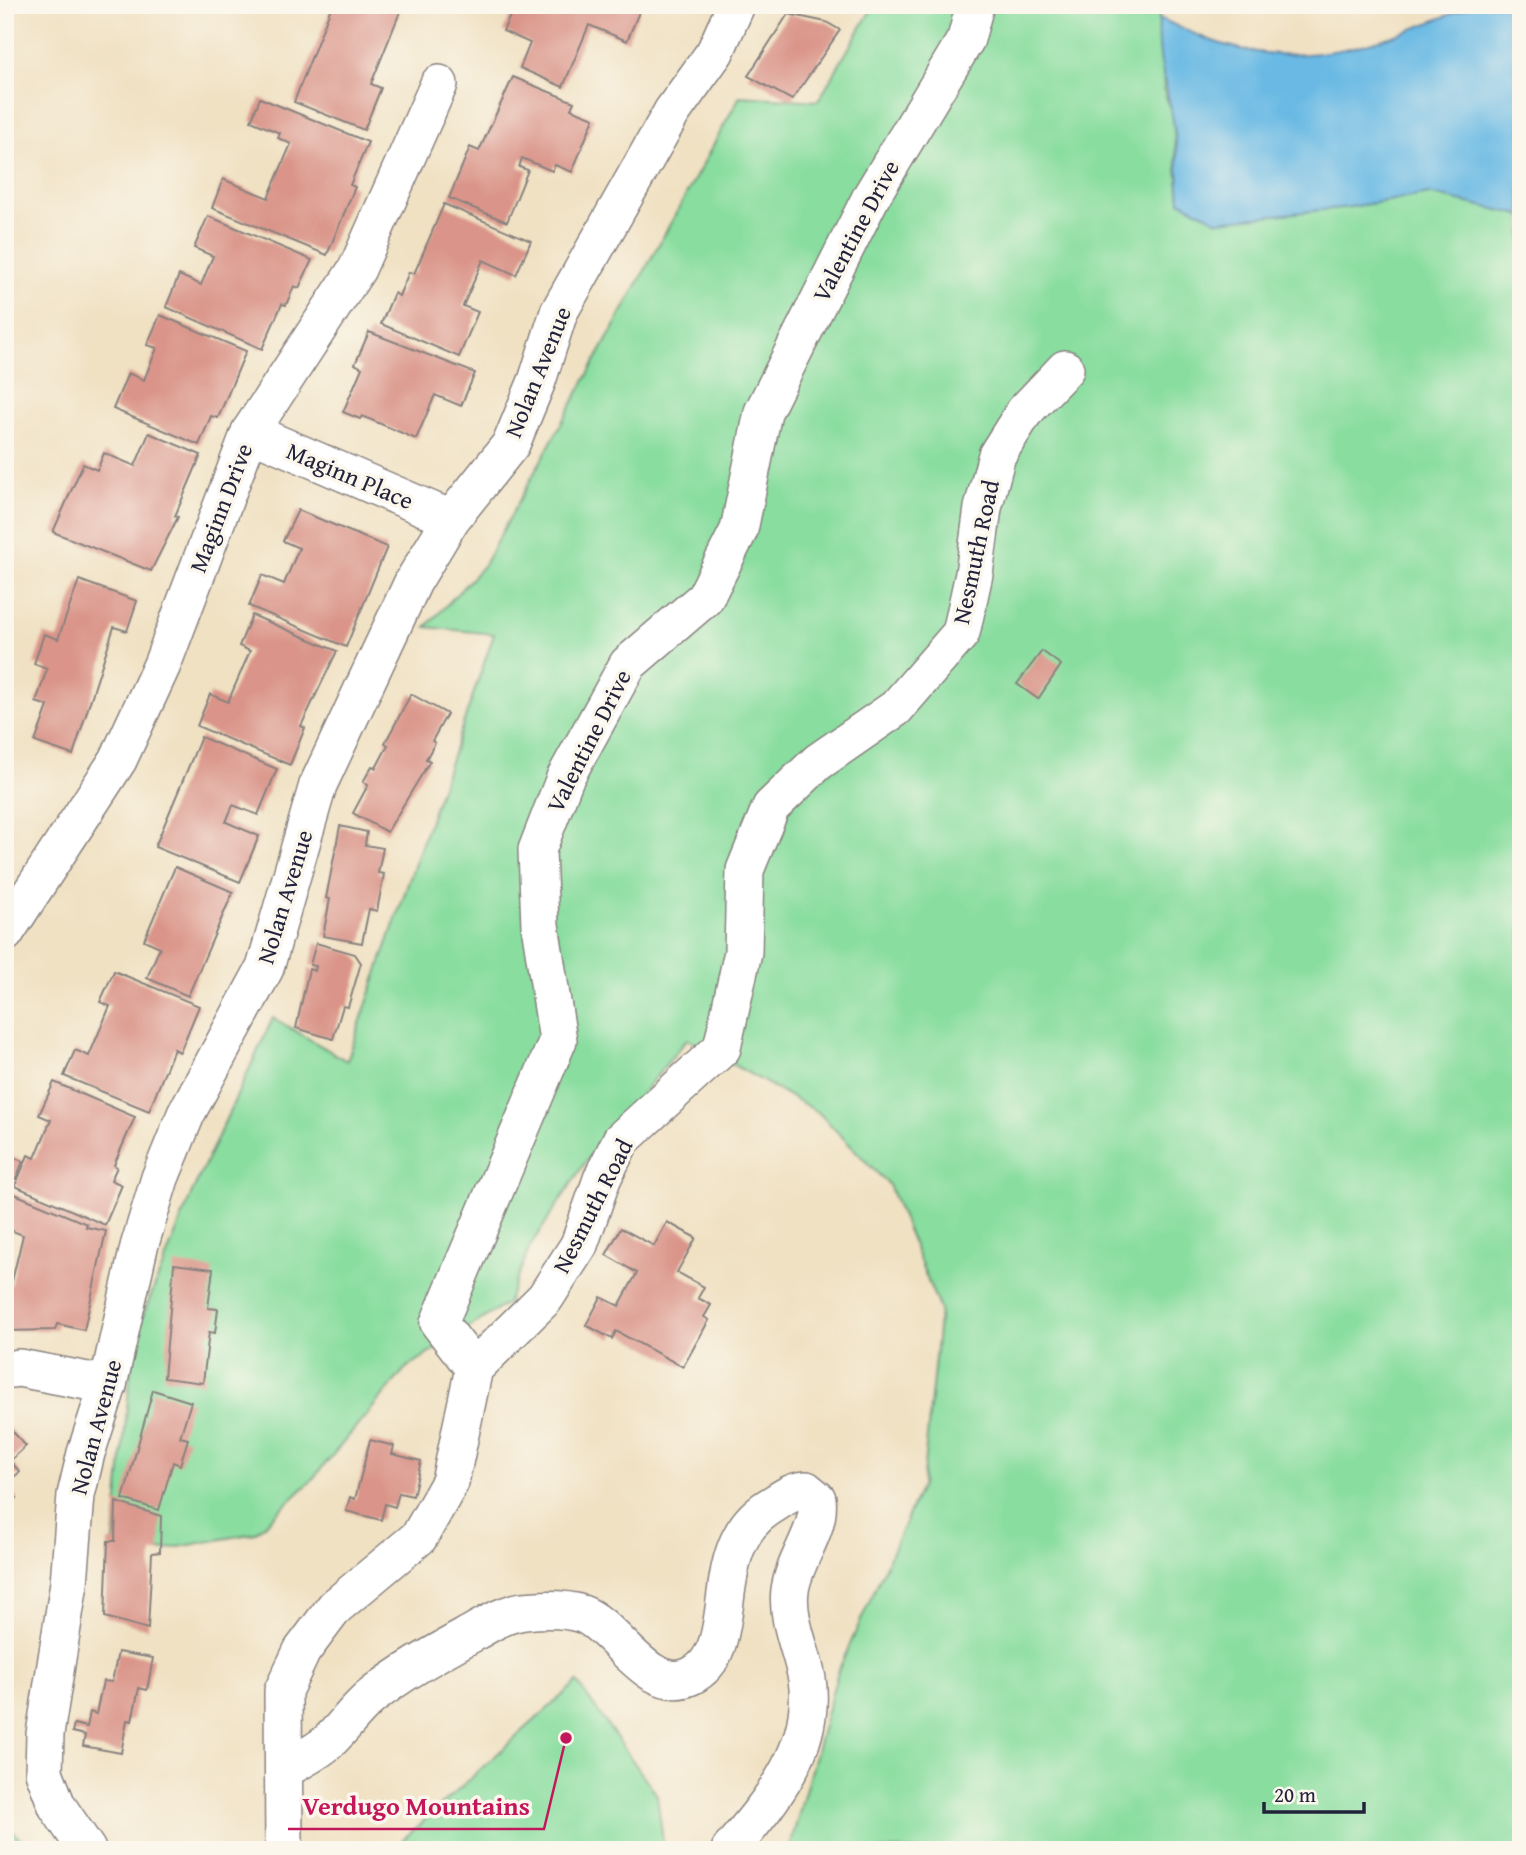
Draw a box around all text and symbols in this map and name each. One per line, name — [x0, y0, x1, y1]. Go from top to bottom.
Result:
street label: Valentine Drive — [803, 154, 908, 308]
street label: Nolan Avenue — [495, 301, 580, 443]
street label: Maginn Place — [281, 433, 419, 518]
street label: Maginn Drive — [180, 438, 261, 577]
street label: Nesmuth Road — [943, 476, 1008, 627]
street label: Valentine Drive — [538, 663, 640, 818]
street label: Nolan Avenue — [248, 825, 322, 968]
street label: Nesmuth Road — [544, 1132, 641, 1279]
street label: Nolan Avenue — [61, 1355, 130, 1498]
scale bar — [1264, 1771, 1363, 1815]
text: 20 m — [1274, 1779, 1316, 1810]
callout: Verdugo Mountains — [288, 1782, 544, 1829]
text: Verdugo Mountains — [302, 1786, 530, 1825]

